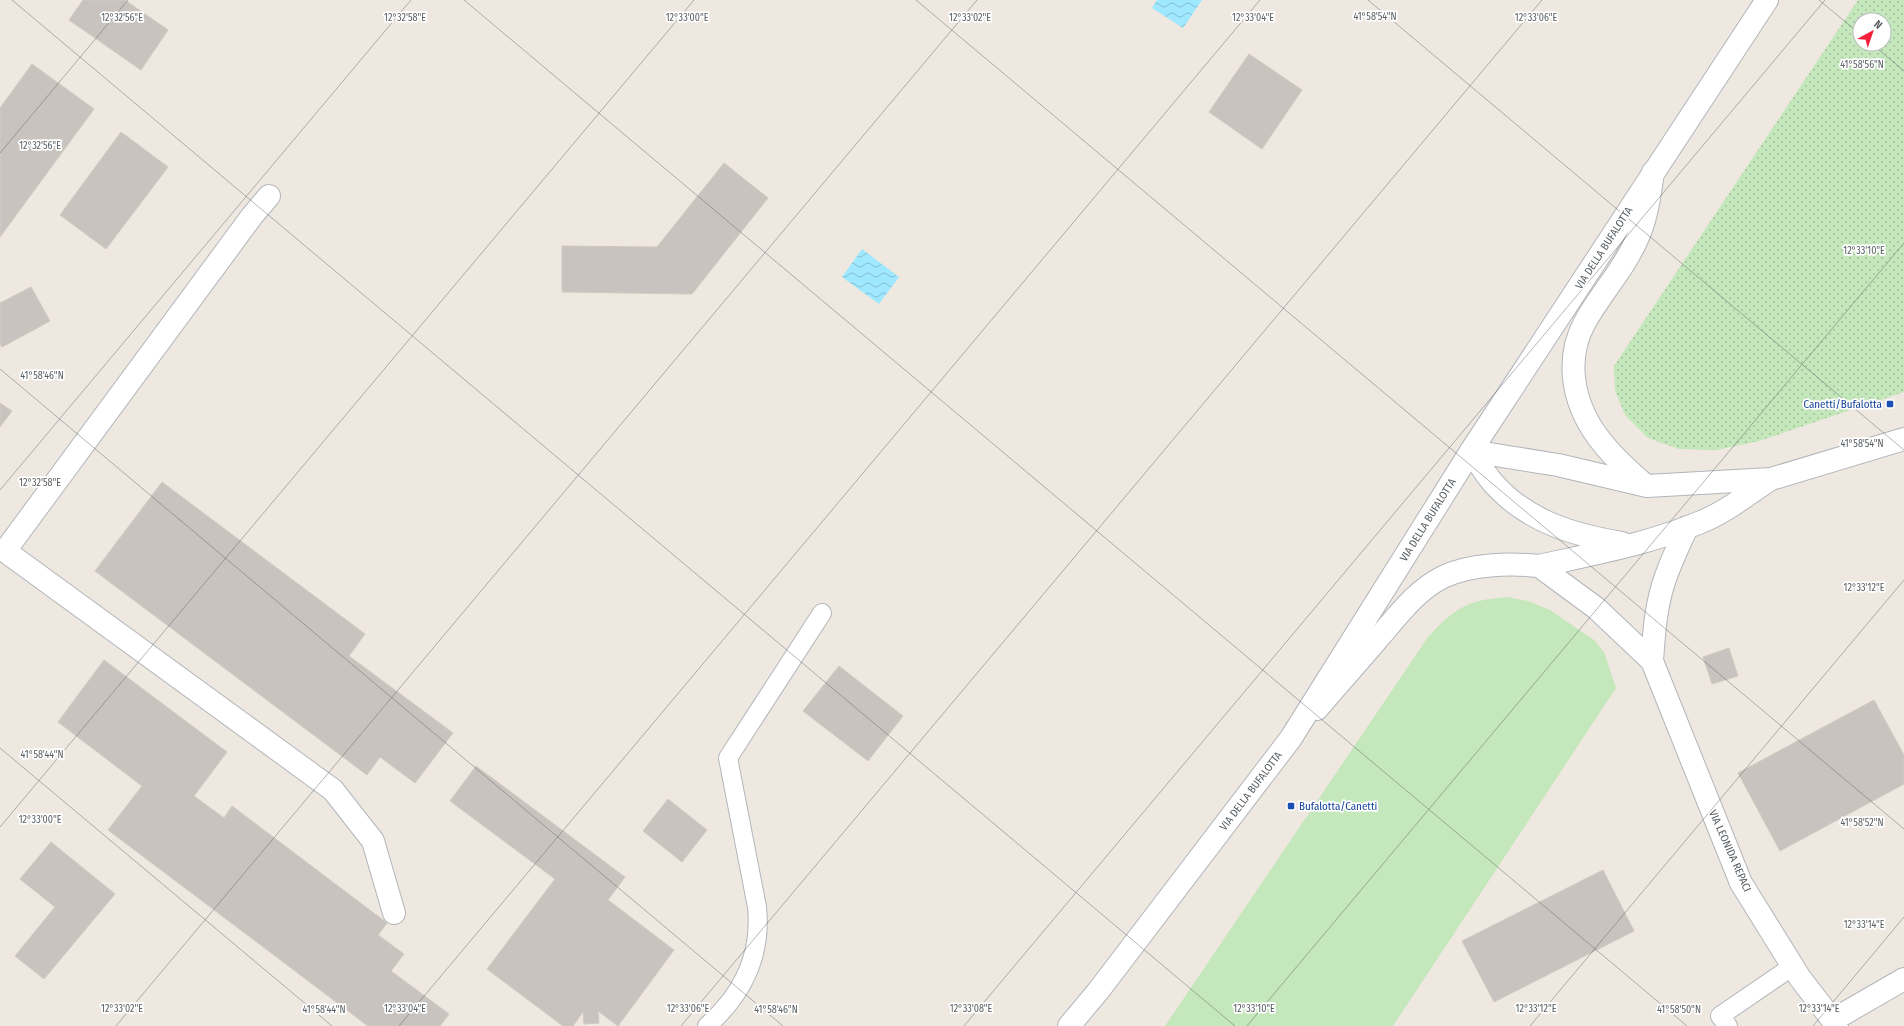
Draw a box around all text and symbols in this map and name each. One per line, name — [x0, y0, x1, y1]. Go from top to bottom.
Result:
text: 41°58'54"N — [1353, 11, 1397, 23]
text: 12°32'56"E — [101, 12, 143, 24]
text: 12°32'58"E — [384, 12, 426, 24]
text: 12°33'00"E — [666, 12, 709, 24]
text: 12°33'02"E — [949, 12, 991, 24]
text: 12°33'04"E — [1232, 12, 1274, 24]
text: 12°33'06"E — [1515, 12, 1557, 24]
north arrow — [1852, 12, 1892, 52]
text: N — [1871, 18, 1885, 32]
text: 41°58'56"N — [1840, 59, 1884, 71]
text: 12°32'56"E — [19, 140, 61, 152]
street label: VIA DELLA BUFALOTTA — [1573, 204, 1636, 292]
text: 12°33'10"E — [1843, 245, 1885, 257]
text: 41°58'46"N — [20, 370, 64, 382]
place label: Canetti/Bufalotta — [1803, 398, 1882, 411]
marker: Canetti/Bufalotta — [1885, 399, 1895, 409]
text: 41°58'54"N — [1840, 438, 1884, 450]
street label: VIA DELLA BUFALOTTA — [1397, 476, 1459, 564]
text: 12°32'58"E — [19, 477, 61, 489]
text: 12°33'12"E — [1844, 582, 1885, 594]
text: 41°58'44"N — [21, 749, 63, 761]
street label: VIA DELLA BUFALOTTA — [1217, 749, 1285, 833]
place label: Bufalotta/Canetti — [1299, 800, 1378, 813]
marker: Bufalotta/Canetti — [1286, 801, 1296, 811]
street label: VIA LEONIDA REPACI — [1706, 808, 1754, 894]
text: 12°33'00"E — [19, 814, 62, 826]
text: 41°58'52"N — [1840, 817, 1884, 829]
text: 12°33'14"E — [1844, 919, 1885, 931]
text: 12°33'02"E — [101, 1003, 143, 1015]
text: 12°33'04"E — [384, 1003, 426, 1015]
text: 12°33'06"E — [667, 1003, 709, 1015]
text: 12°33'08"E — [950, 1003, 993, 1015]
text: 12°33'10"E — [1233, 1003, 1275, 1015]
text: 12°33'12"E — [1516, 1003, 1557, 1015]
text: 12°33'14"E — [1799, 1003, 1840, 1015]
text: 41°58'44"N — [303, 1004, 345, 1016]
text: 41°58'46"N — [754, 1004, 798, 1016]
text: 41°58'50"N — [1657, 1004, 1701, 1016]

